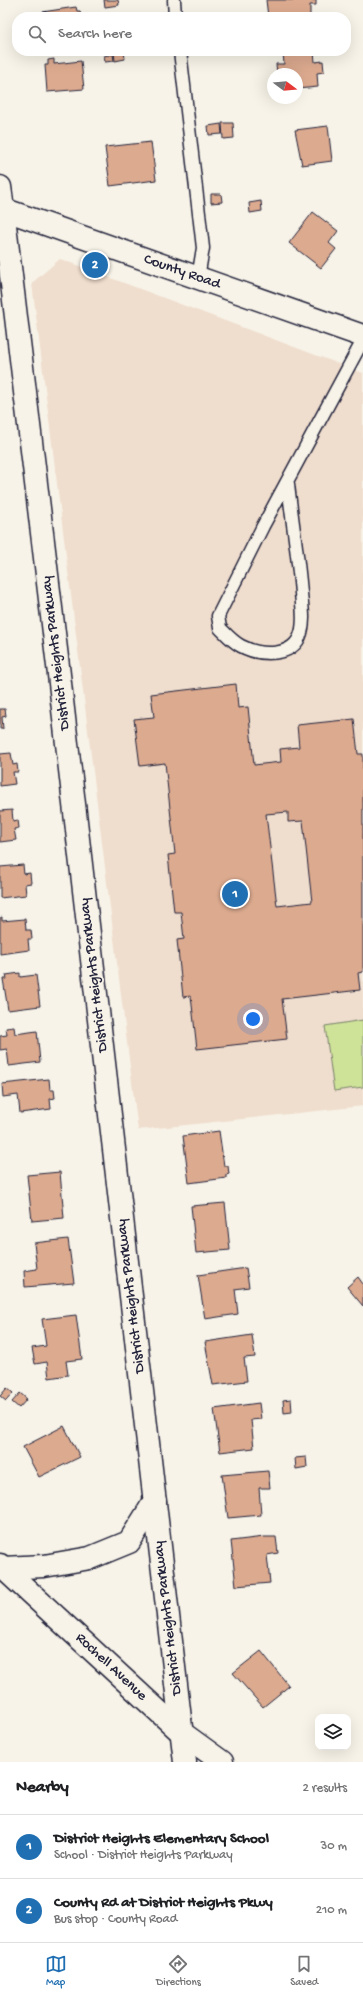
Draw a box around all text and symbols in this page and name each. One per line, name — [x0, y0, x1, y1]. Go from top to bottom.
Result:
search box — [12, 12, 351, 56]
icon: search — [26, 23, 48, 45]
text: Search here — [58, 25, 132, 43]
north arrow — [267, 68, 303, 104]
pin: 2 — [82, 250, 108, 280]
street label: County Road — [141, 250, 224, 294]
street label: District Heights Parkway — [38, 574, 75, 732]
pin: 1 — [222, 879, 248, 909]
street label: District Heights Parkway — [76, 896, 113, 1054]
your location — [243, 1009, 263, 1029]
street label: District Heights Parkway — [113, 1217, 150, 1375]
street label: District Heights Parkway — [150, 1539, 187, 1697]
street label: Rochell Avenue — [71, 1629, 151, 1705]
map controls — [315, 1714, 351, 1750]
button: layers — [315, 1714, 351, 1750]
text: Nearby — [16, 1778, 69, 1798]
text: 2 results — [302, 1781, 347, 1796]
text: District Heights Elementary School — [54, 1830, 269, 1848]
text: 1 — [26, 1839, 32, 1854]
text: 30 m — [321, 1839, 347, 1854]
text: School · District Heights Parkway — [54, 1848, 233, 1863]
text: County Rd at District Heights Pkwy — [54, 1894, 273, 1912]
text: 2 — [26, 1903, 32, 1918]
text: 210 m — [316, 1903, 347, 1918]
text: Bus stop · County Road — [54, 1912, 177, 1927]
tab: Map — [45, 1953, 67, 1989]
tab: Directions — [156, 1953, 201, 1989]
tab: Saved — [290, 1953, 318, 1989]

